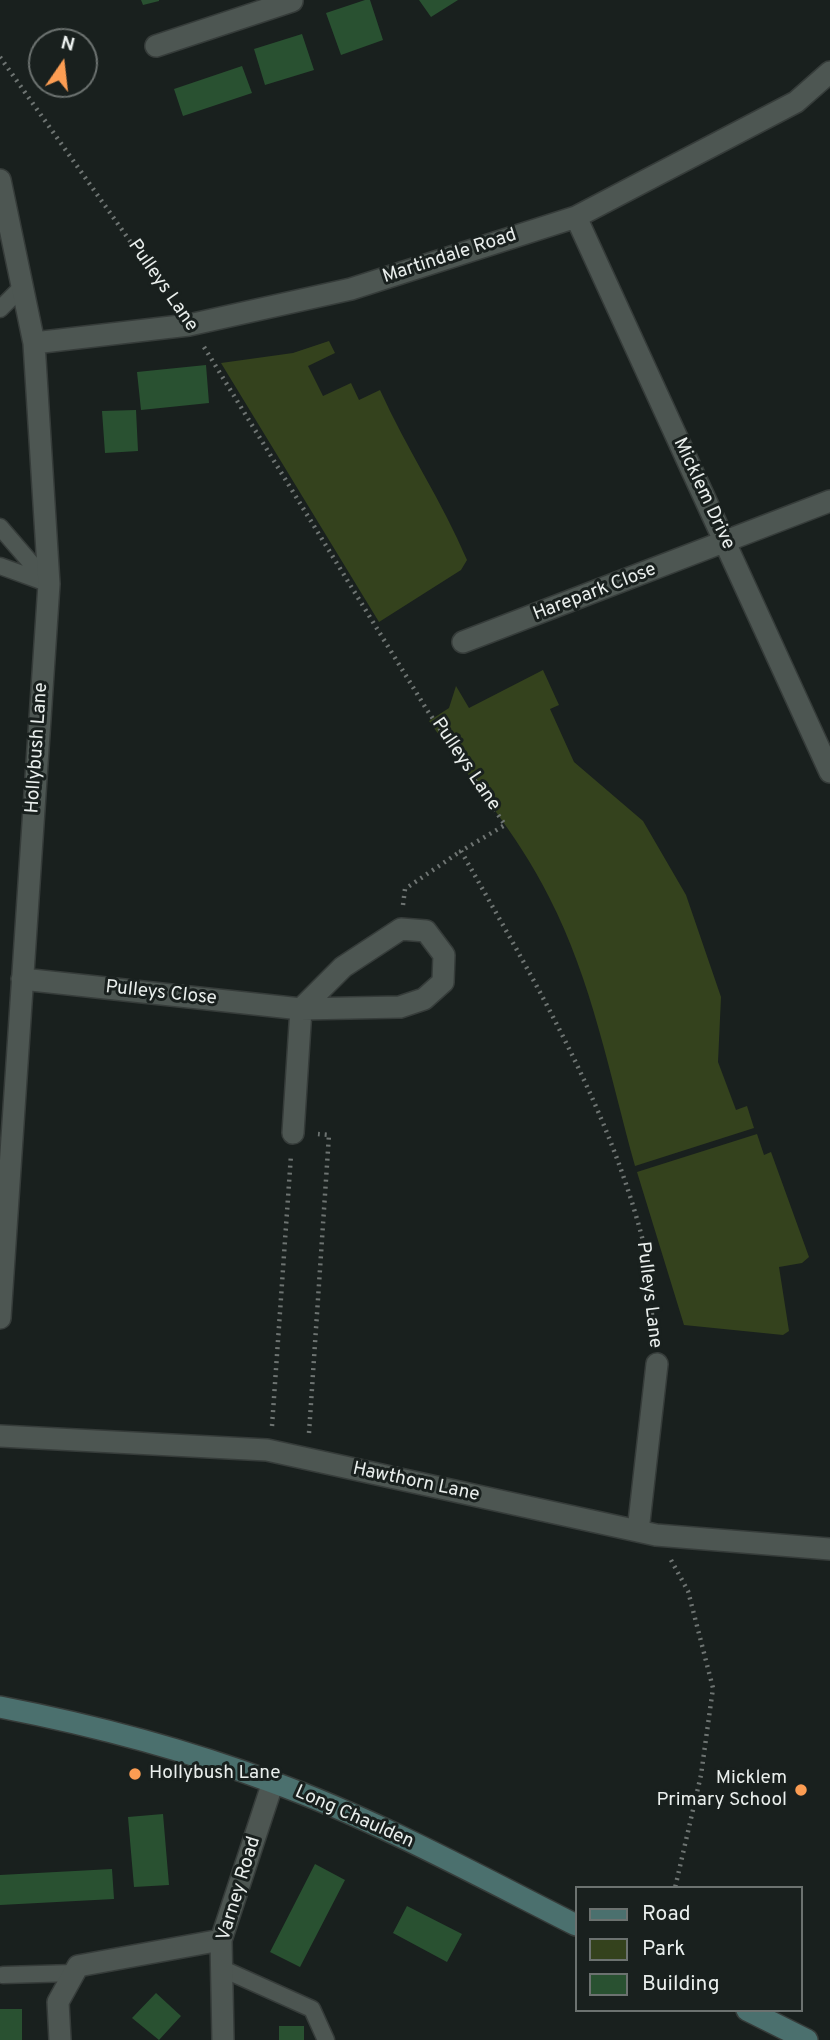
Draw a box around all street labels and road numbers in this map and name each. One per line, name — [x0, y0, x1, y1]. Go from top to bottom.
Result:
street label: Martindale Road — [380, 225, 520, 289]
street label: Pulleys Lane — [122, 236, 202, 336]
street label: Micklem Drive — [667, 435, 739, 553]
street label: Harepark Close — [530, 559, 660, 627]
street label: Hollybush Lane — [22, 682, 54, 814]
street label: Pulleys Lane — [426, 714, 504, 816]
street label: Pulleys Close — [104, 977, 218, 1011]
street label: Pulleys Lane — [630, 1240, 666, 1350]
street label: Hawthorn Lane — [350, 1458, 482, 1508]
street label: Long Chaulden — [291, 1782, 417, 1854]
street label: Varney Road — [213, 1834, 267, 1944]

